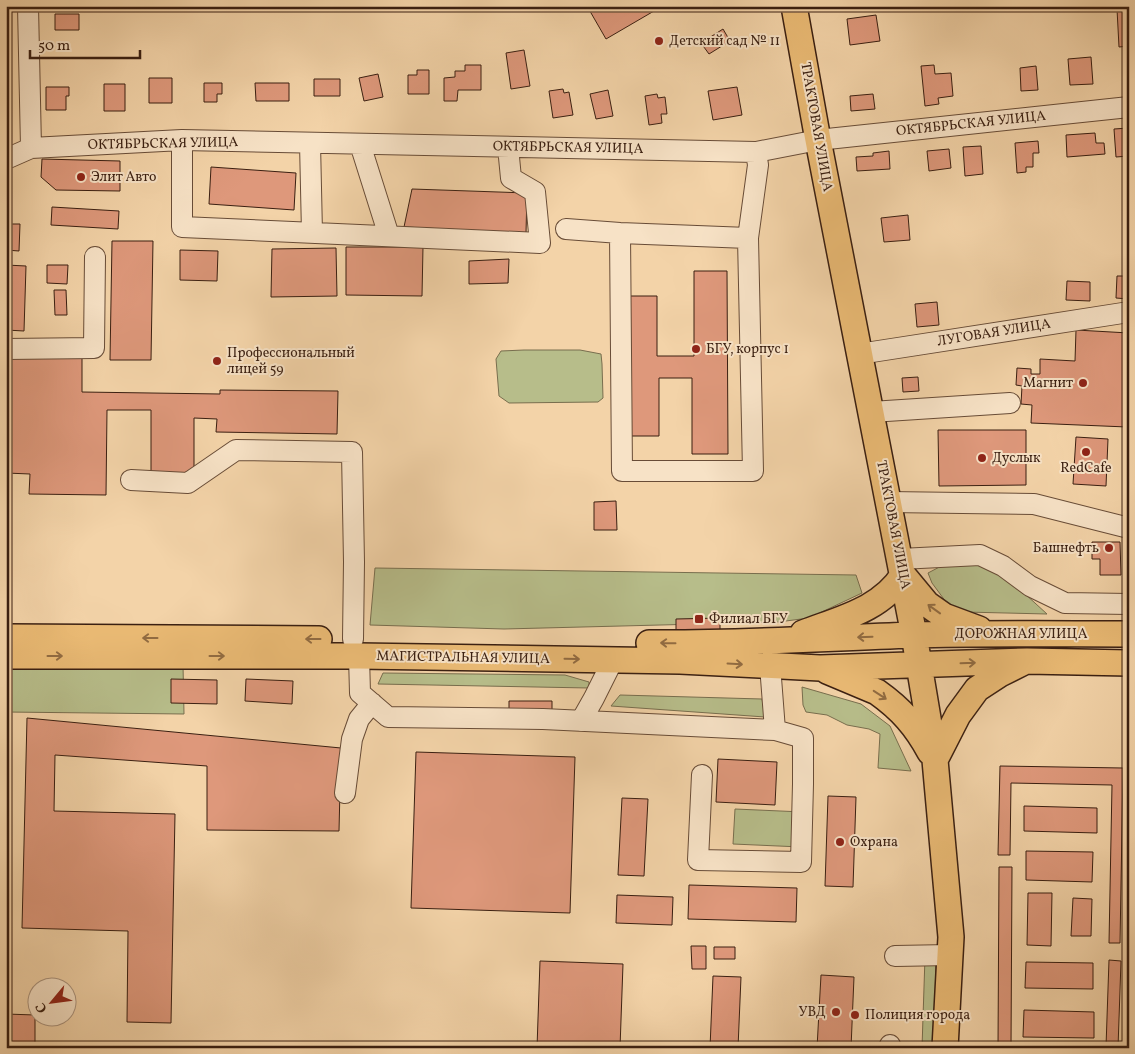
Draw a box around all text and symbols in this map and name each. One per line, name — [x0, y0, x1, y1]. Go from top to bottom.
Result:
scale bar — [30, 28, 140, 60]
place label: Детский сад № 11 — [669, 32, 780, 51]
marker: Детский сад № 11 — [653, 35, 665, 47]
text: 50 m — [38, 36, 70, 57]
street label: ТРАКТОВАЯ УЛИЦА — [795, 61, 837, 193]
street label: ОКТЯБРЬСКАЯ УЛИЦА — [895, 107, 1047, 141]
street label: ОКТЯБРЬСКАЯ УЛИЦА — [88, 133, 239, 155]
street label: ОКТЯБРЬСКАЯ УЛИЦА — [493, 137, 644, 159]
place label: Элит Авто — [91, 168, 156, 187]
marker: Элит Авто — [75, 171, 87, 183]
street label: ЛУГОВАЯ УЛИЦА — [936, 315, 1052, 351]
place label: БГУ, корпус 1 — [706, 340, 789, 359]
marker: БГУ, корпус 1 — [690, 343, 702, 355]
place label: Профессиональный лицей 59 — [227, 344, 355, 379]
marker: Профессиональный лицей 59 — [211, 355, 223, 367]
place label: Магнит — [1023, 374, 1073, 393]
marker: Магнит — [1077, 377, 1089, 389]
marker: RedCafe — [1080, 446, 1092, 458]
place label: Дуслык — [992, 449, 1041, 468]
marker: Дуслык — [976, 452, 988, 464]
street label: ТРАКТОВАЯ УЛИЦА — [871, 459, 915, 591]
place label: RedCafe — [1060, 459, 1112, 478]
place label: Башнефть — [1033, 539, 1099, 558]
marker: Башнефть — [1103, 542, 1115, 554]
one-way arrow — [927, 604, 941, 614]
place label: Филиал БГУ — [709, 610, 788, 629]
marker: Филиал БГУ — [693, 613, 705, 625]
street label: ДОРОЖНАЯ УЛИЦА — [955, 625, 1088, 644]
one-way arrow — [143, 633, 159, 643]
one-way arrow — [858, 633, 874, 642]
one-way arrow — [305, 634, 322, 644]
one-way arrow — [660, 638, 676, 648]
street label: МАГИСТРАЛЬНАЯ УЛИЦА — [376, 647, 550, 669]
one-way arrow — [46, 651, 63, 661]
one-way arrow — [209, 651, 225, 661]
one-way arrow — [564, 654, 580, 664]
one-way arrow — [959, 658, 975, 668]
one-way arrow — [727, 659, 743, 668]
one-way arrow — [873, 690, 887, 700]
place label: Охрана — [850, 833, 898, 852]
marker: Охрана — [834, 836, 846, 848]
north arrow — [28, 976, 78, 1026]
text: С — [31, 999, 52, 1016]
place label: УВД — [799, 1003, 826, 1022]
marker: УВД — [830, 1006, 842, 1018]
place label: Полиция города — [865, 1006, 970, 1025]
marker: Полиция города — [849, 1009, 861, 1021]

